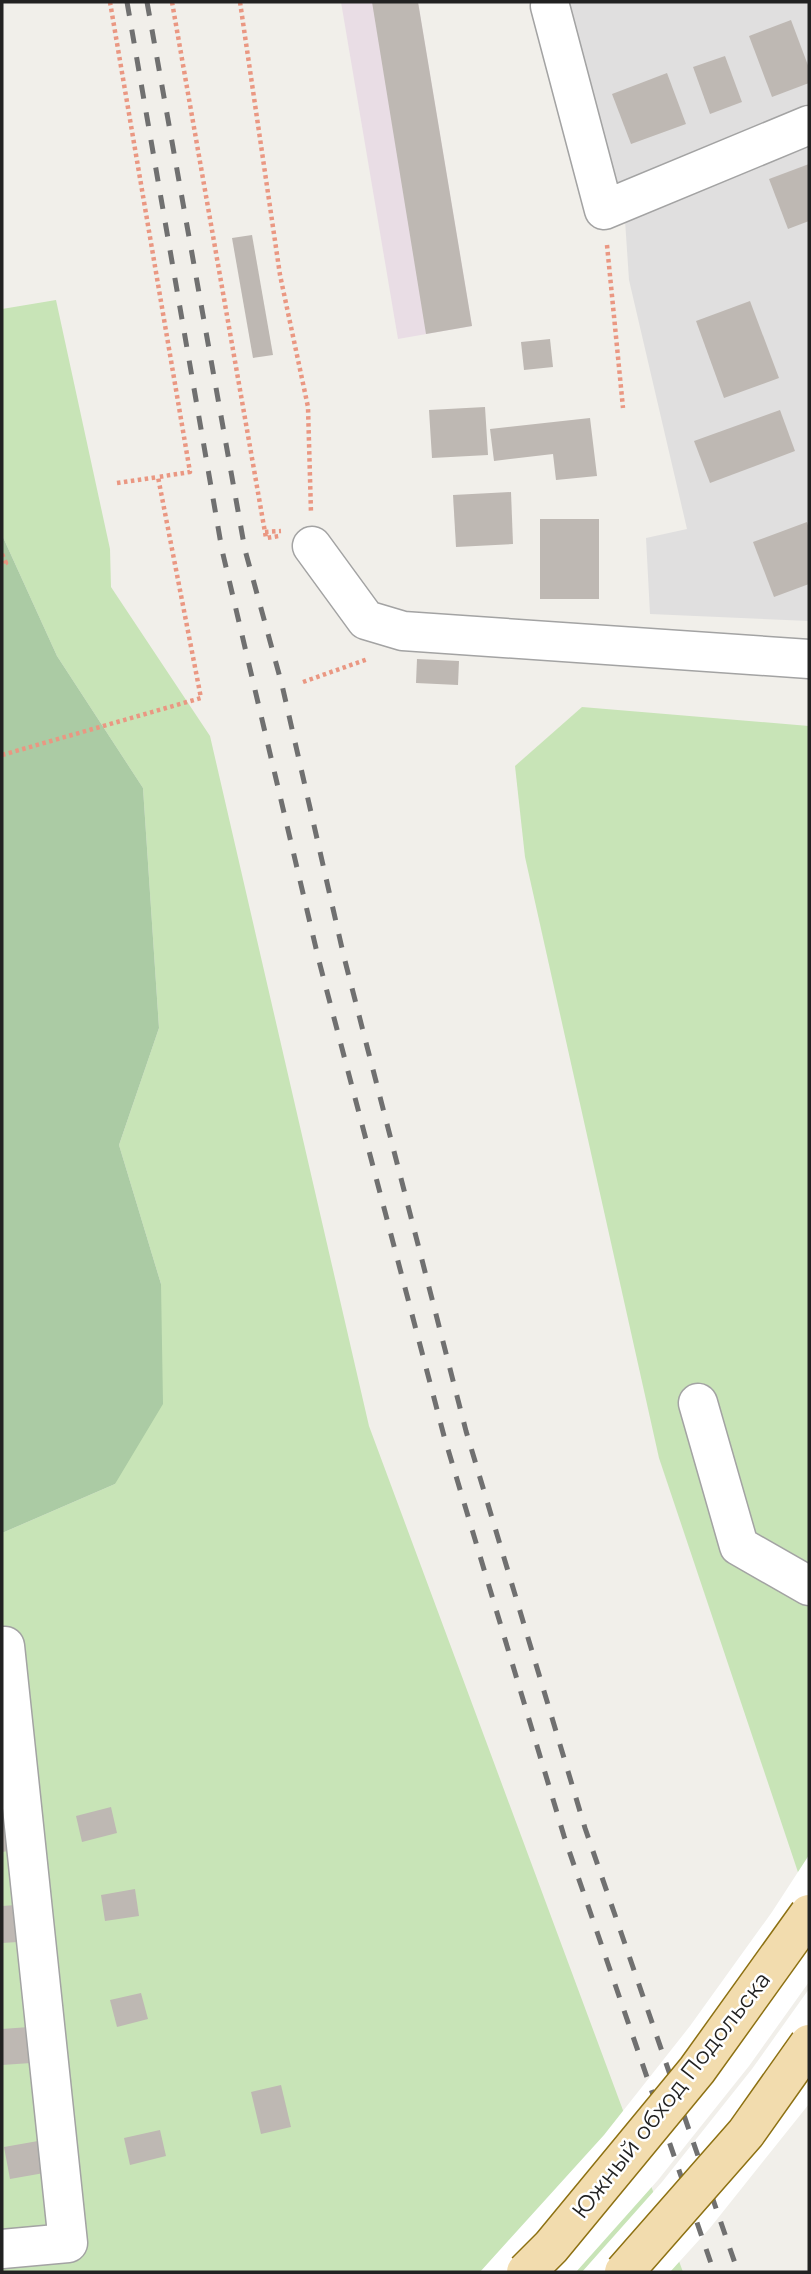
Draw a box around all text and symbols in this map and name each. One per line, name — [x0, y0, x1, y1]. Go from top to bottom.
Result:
street label: Южный обход Подольска — [566, 1966, 776, 2224]

